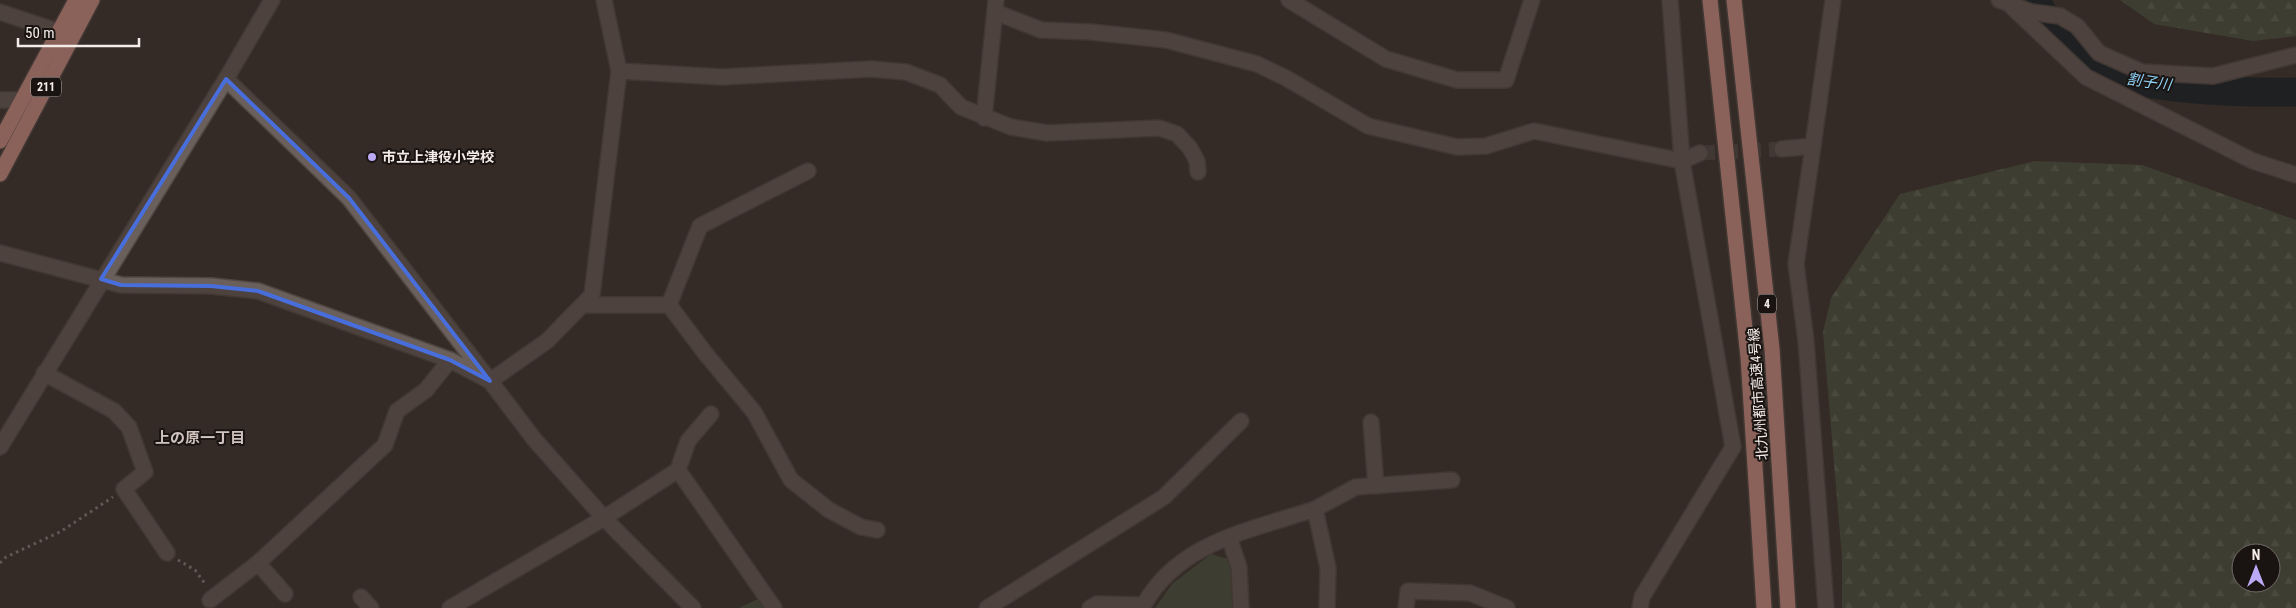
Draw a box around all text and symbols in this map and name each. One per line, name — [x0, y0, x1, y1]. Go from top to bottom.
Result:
scale bar — [18, 15, 139, 47]
text: 50 m — [25, 24, 55, 42]
water label: 割子川 — [2125, 70, 2175, 94]
road number: 211 — [31, 77, 61, 96]
place label: 市立上津役小学校 — [382, 149, 494, 165]
marker: 市立上津役小学校 — [366, 151, 378, 163]
road number: 4 — [1758, 294, 1776, 314]
street label: 北九州都市高速4号線 — [1745, 327, 1771, 461]
district label: 上の原一丁目 — [155, 429, 245, 447]
north arrow — [2231, 543, 2281, 593]
text: N — [2252, 547, 2260, 563]

